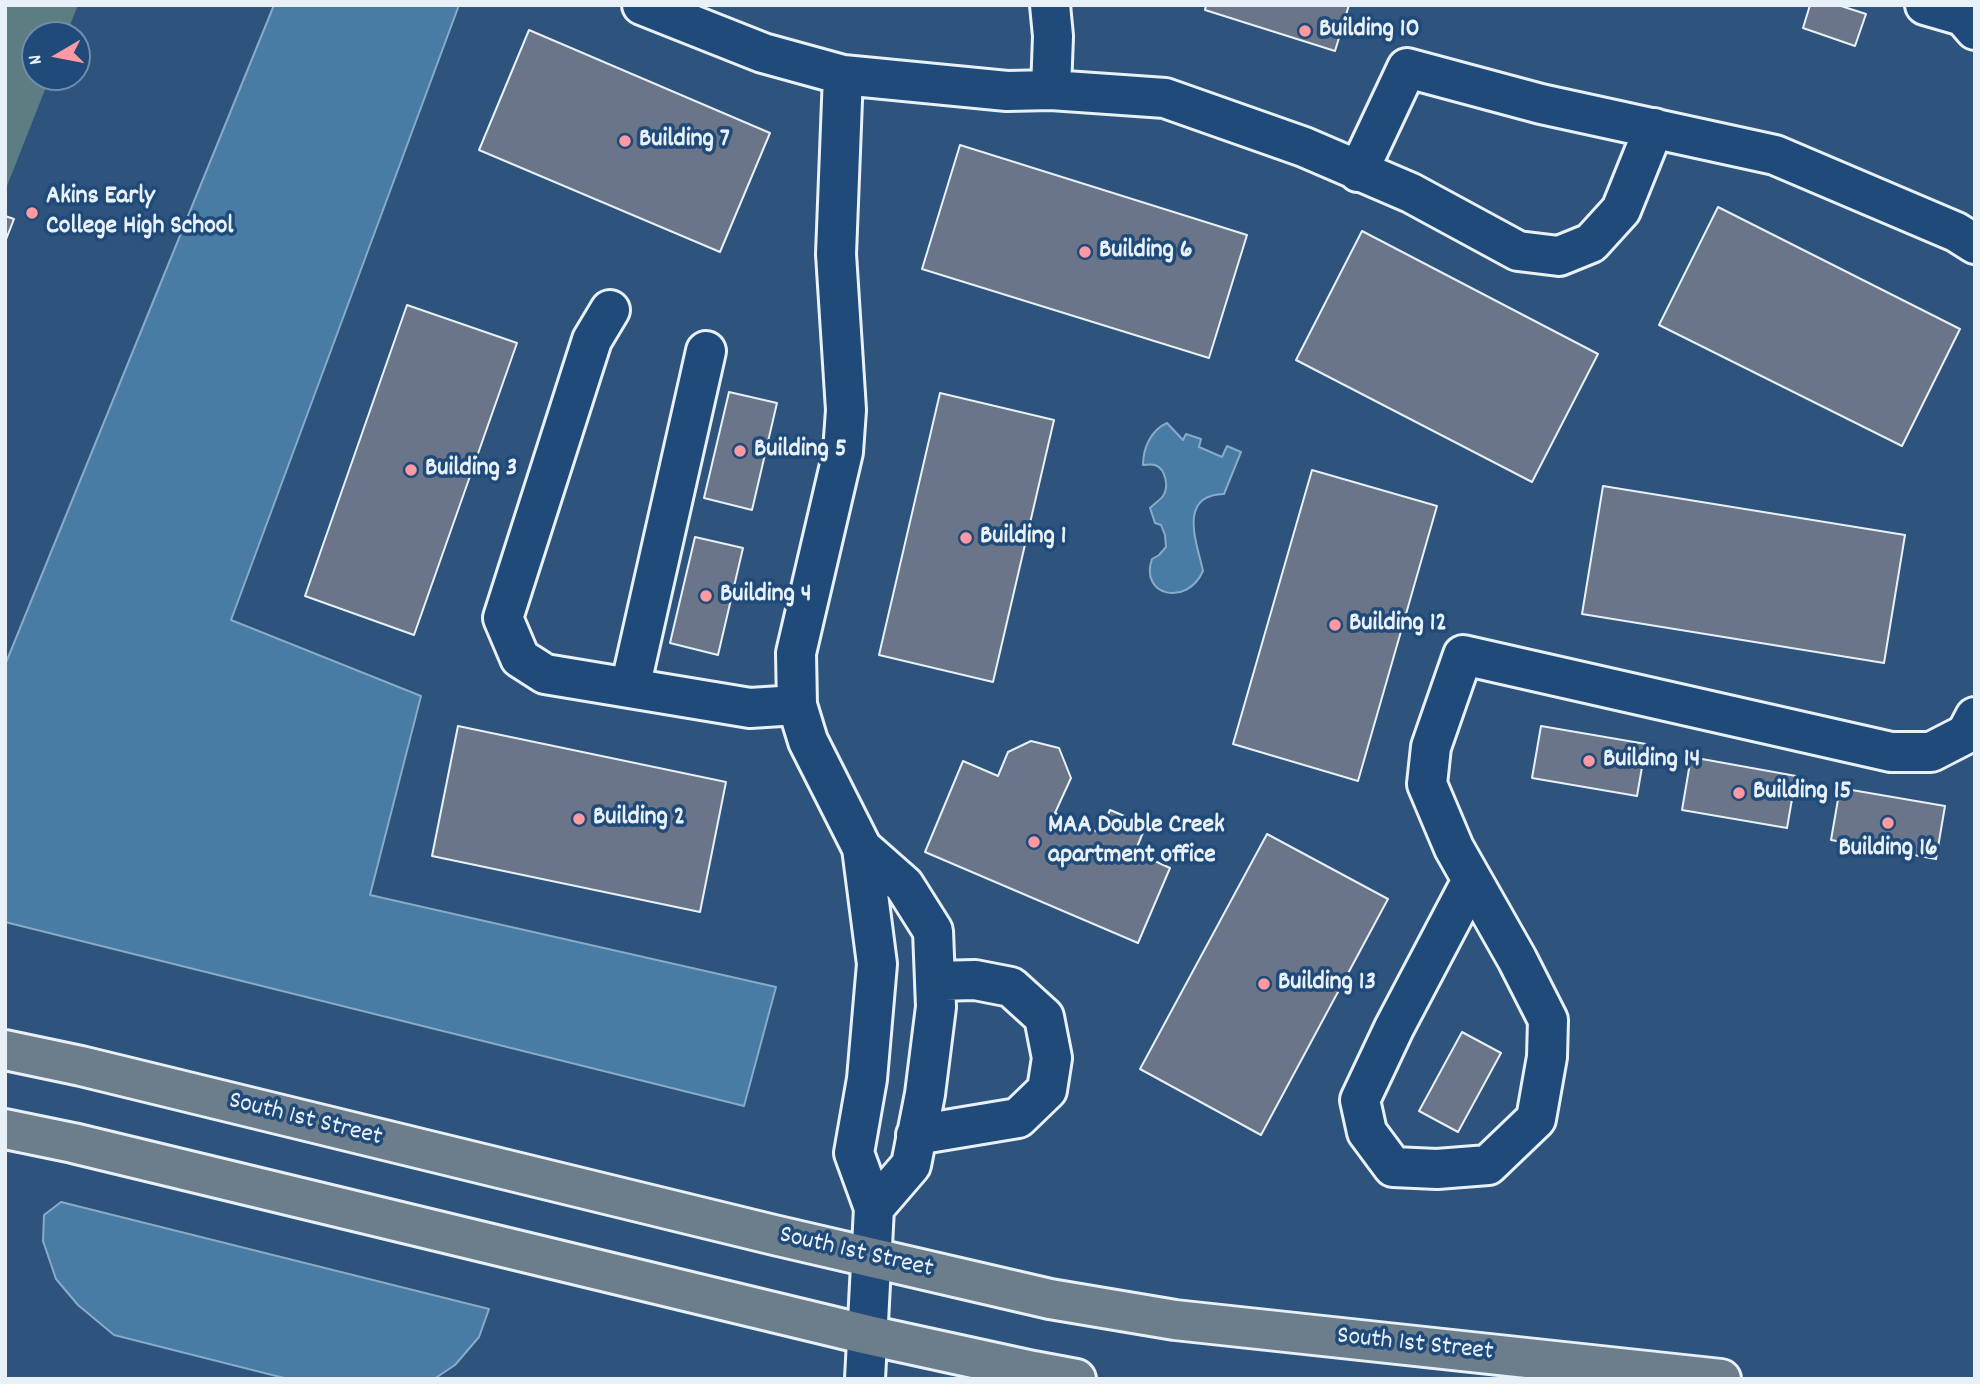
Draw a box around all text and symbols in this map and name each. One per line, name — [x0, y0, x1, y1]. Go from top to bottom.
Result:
place label: Building 10 — [1319, 15, 1420, 47]
north arrow — [21, 21, 91, 91]
marker: Building 10 — [1297, 23, 1313, 39]
text: N — [23, 52, 51, 66]
place label: Building 7 — [639, 125, 730, 157]
marker: Building 7 — [617, 133, 633, 149]
place label: Akins Early College High School — [46, 182, 233, 244]
marker: Akins Early College High School — [24, 205, 40, 221]
place label: Building 6 — [1099, 236, 1193, 268]
marker: Building 6 — [1077, 244, 1093, 260]
place label: Building 5 — [754, 435, 847, 467]
marker: Building 5 — [732, 443, 748, 459]
place label: Building 3 — [425, 454, 517, 486]
marker: Building 3 — [403, 462, 419, 478]
place label: Building 1 — [980, 522, 1066, 554]
marker: Building 1 — [958, 530, 974, 546]
place label: Building 4 — [720, 580, 812, 612]
marker: Building 4 — [698, 588, 714, 604]
place label: Building 12 — [1349, 609, 1447, 641]
marker: Building 12 — [1327, 617, 1343, 633]
place label: Building 14 — [1603, 745, 1700, 777]
marker: Building 14 — [1581, 753, 1597, 769]
place label: Building 15 — [1753, 777, 1852, 809]
marker: Building 15 — [1731, 785, 1747, 801]
place label: Building 2 — [593, 803, 685, 835]
marker: Building 2 — [571, 811, 587, 827]
place label: MAA Double Creek apartment office — [1048, 811, 1225, 872]
marker: Building 16 — [1880, 815, 1896, 831]
marker: MAA Double Creek apartment office — [1026, 834, 1042, 850]
place label: Building 16 — [1838, 834, 1938, 866]
place label: Building 13 — [1278, 968, 1376, 1000]
marker: Building 13 — [1256, 976, 1272, 992]
street label: South 1st Street — [225, 1087, 385, 1155]
street label: South 1st Street — [776, 1221, 936, 1287]
street label: South 1st Street — [1335, 1322, 1495, 1370]

